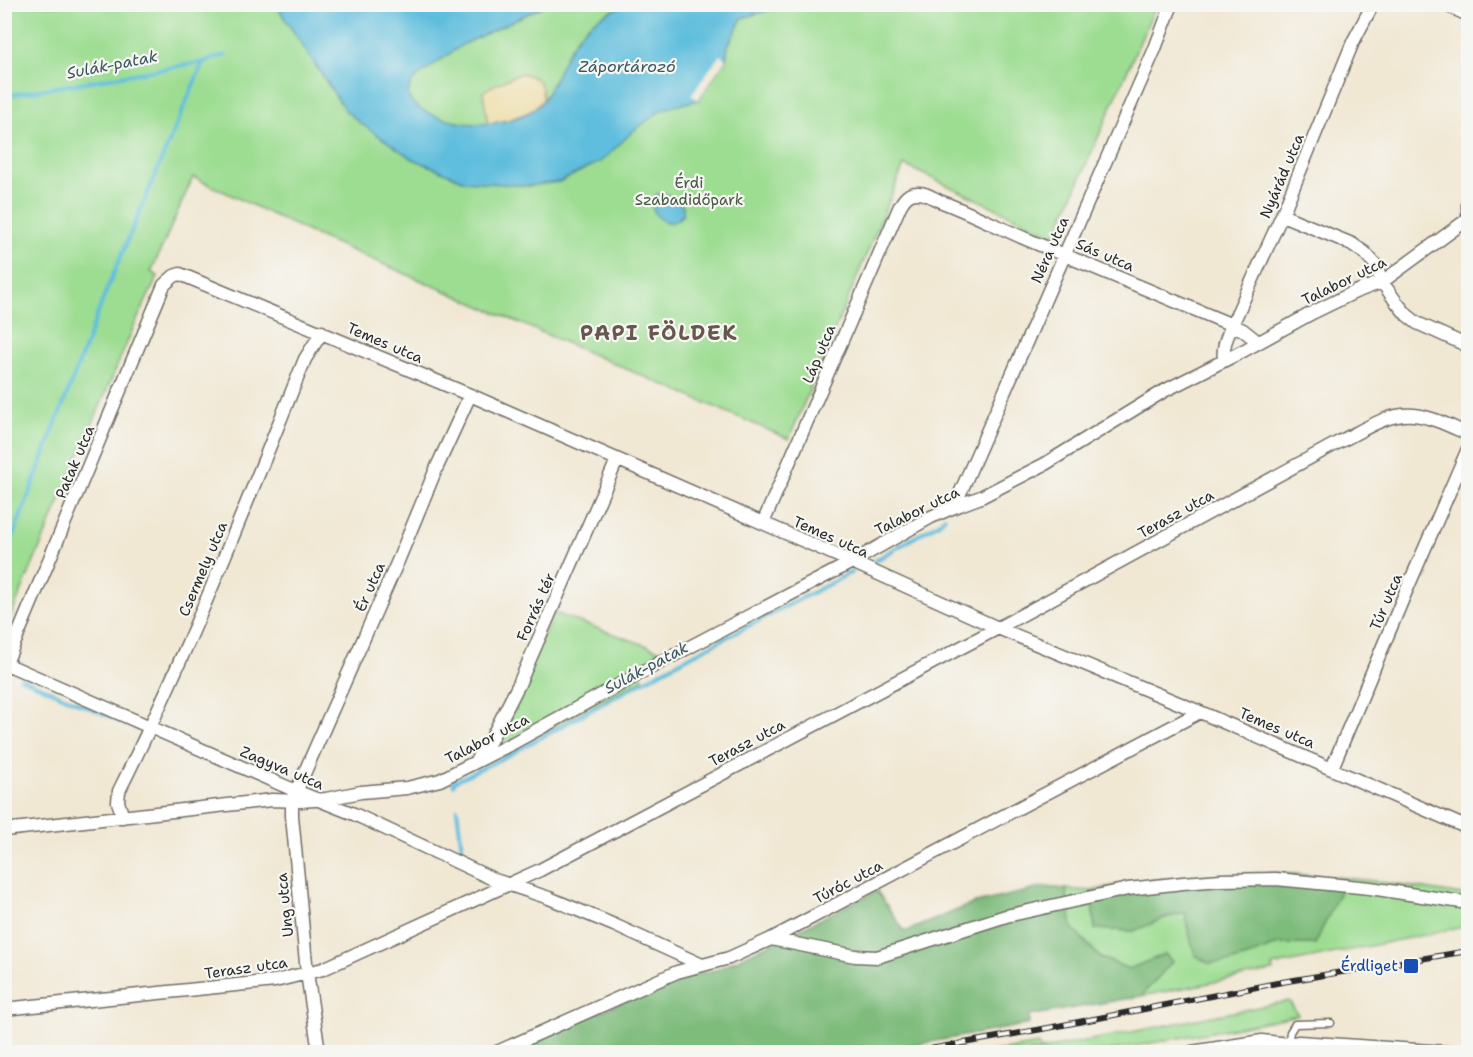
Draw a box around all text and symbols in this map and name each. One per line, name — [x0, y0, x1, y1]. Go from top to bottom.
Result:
water label: Sulák-patak — [65, 45, 159, 84]
water label: Záportározó — [578, 56, 676, 77]
street label: Nyárád utca — [1255, 130, 1309, 221]
park label: Érdi Szabadidőpark — [635, 172, 743, 210]
street label: Néra utca — [1026, 213, 1074, 287]
street label: Sás utca — [1073, 234, 1138, 276]
street label: Talabor utca — [1298, 252, 1390, 310]
street label: Temes utca — [344, 318, 427, 368]
district label: PAPI FÖLDEK — [580, 319, 738, 347]
street label: Láp utca — [798, 321, 841, 387]
street label: Patak utca — [51, 422, 100, 502]
street label: Talabor utca — [871, 482, 963, 540]
street label: Terasz utca — [1135, 485, 1218, 543]
street label: Temes utca — [790, 511, 873, 563]
street label: Csermely utca — [174, 518, 232, 619]
street label: Ér utca — [349, 558, 390, 615]
street label: Forrás tér — [512, 570, 560, 644]
street label: Túr utca — [1365, 570, 1407, 634]
water label: Sulák-patak — [601, 636, 692, 698]
street label: Temes utca — [1236, 703, 1319, 753]
street label: Talabor utca — [442, 709, 533, 769]
street label: Terasz utca — [705, 714, 789, 771]
street label: Zagyva utca — [237, 741, 327, 795]
street label: Túróc utca — [810, 855, 887, 909]
street label: Ung utca — [272, 871, 298, 938]
street label: Terasz utca — [203, 952, 289, 984]
place label: Érdliget — [1341, 955, 1398, 976]
marker: Érdliget — [1402, 957, 1420, 975]

